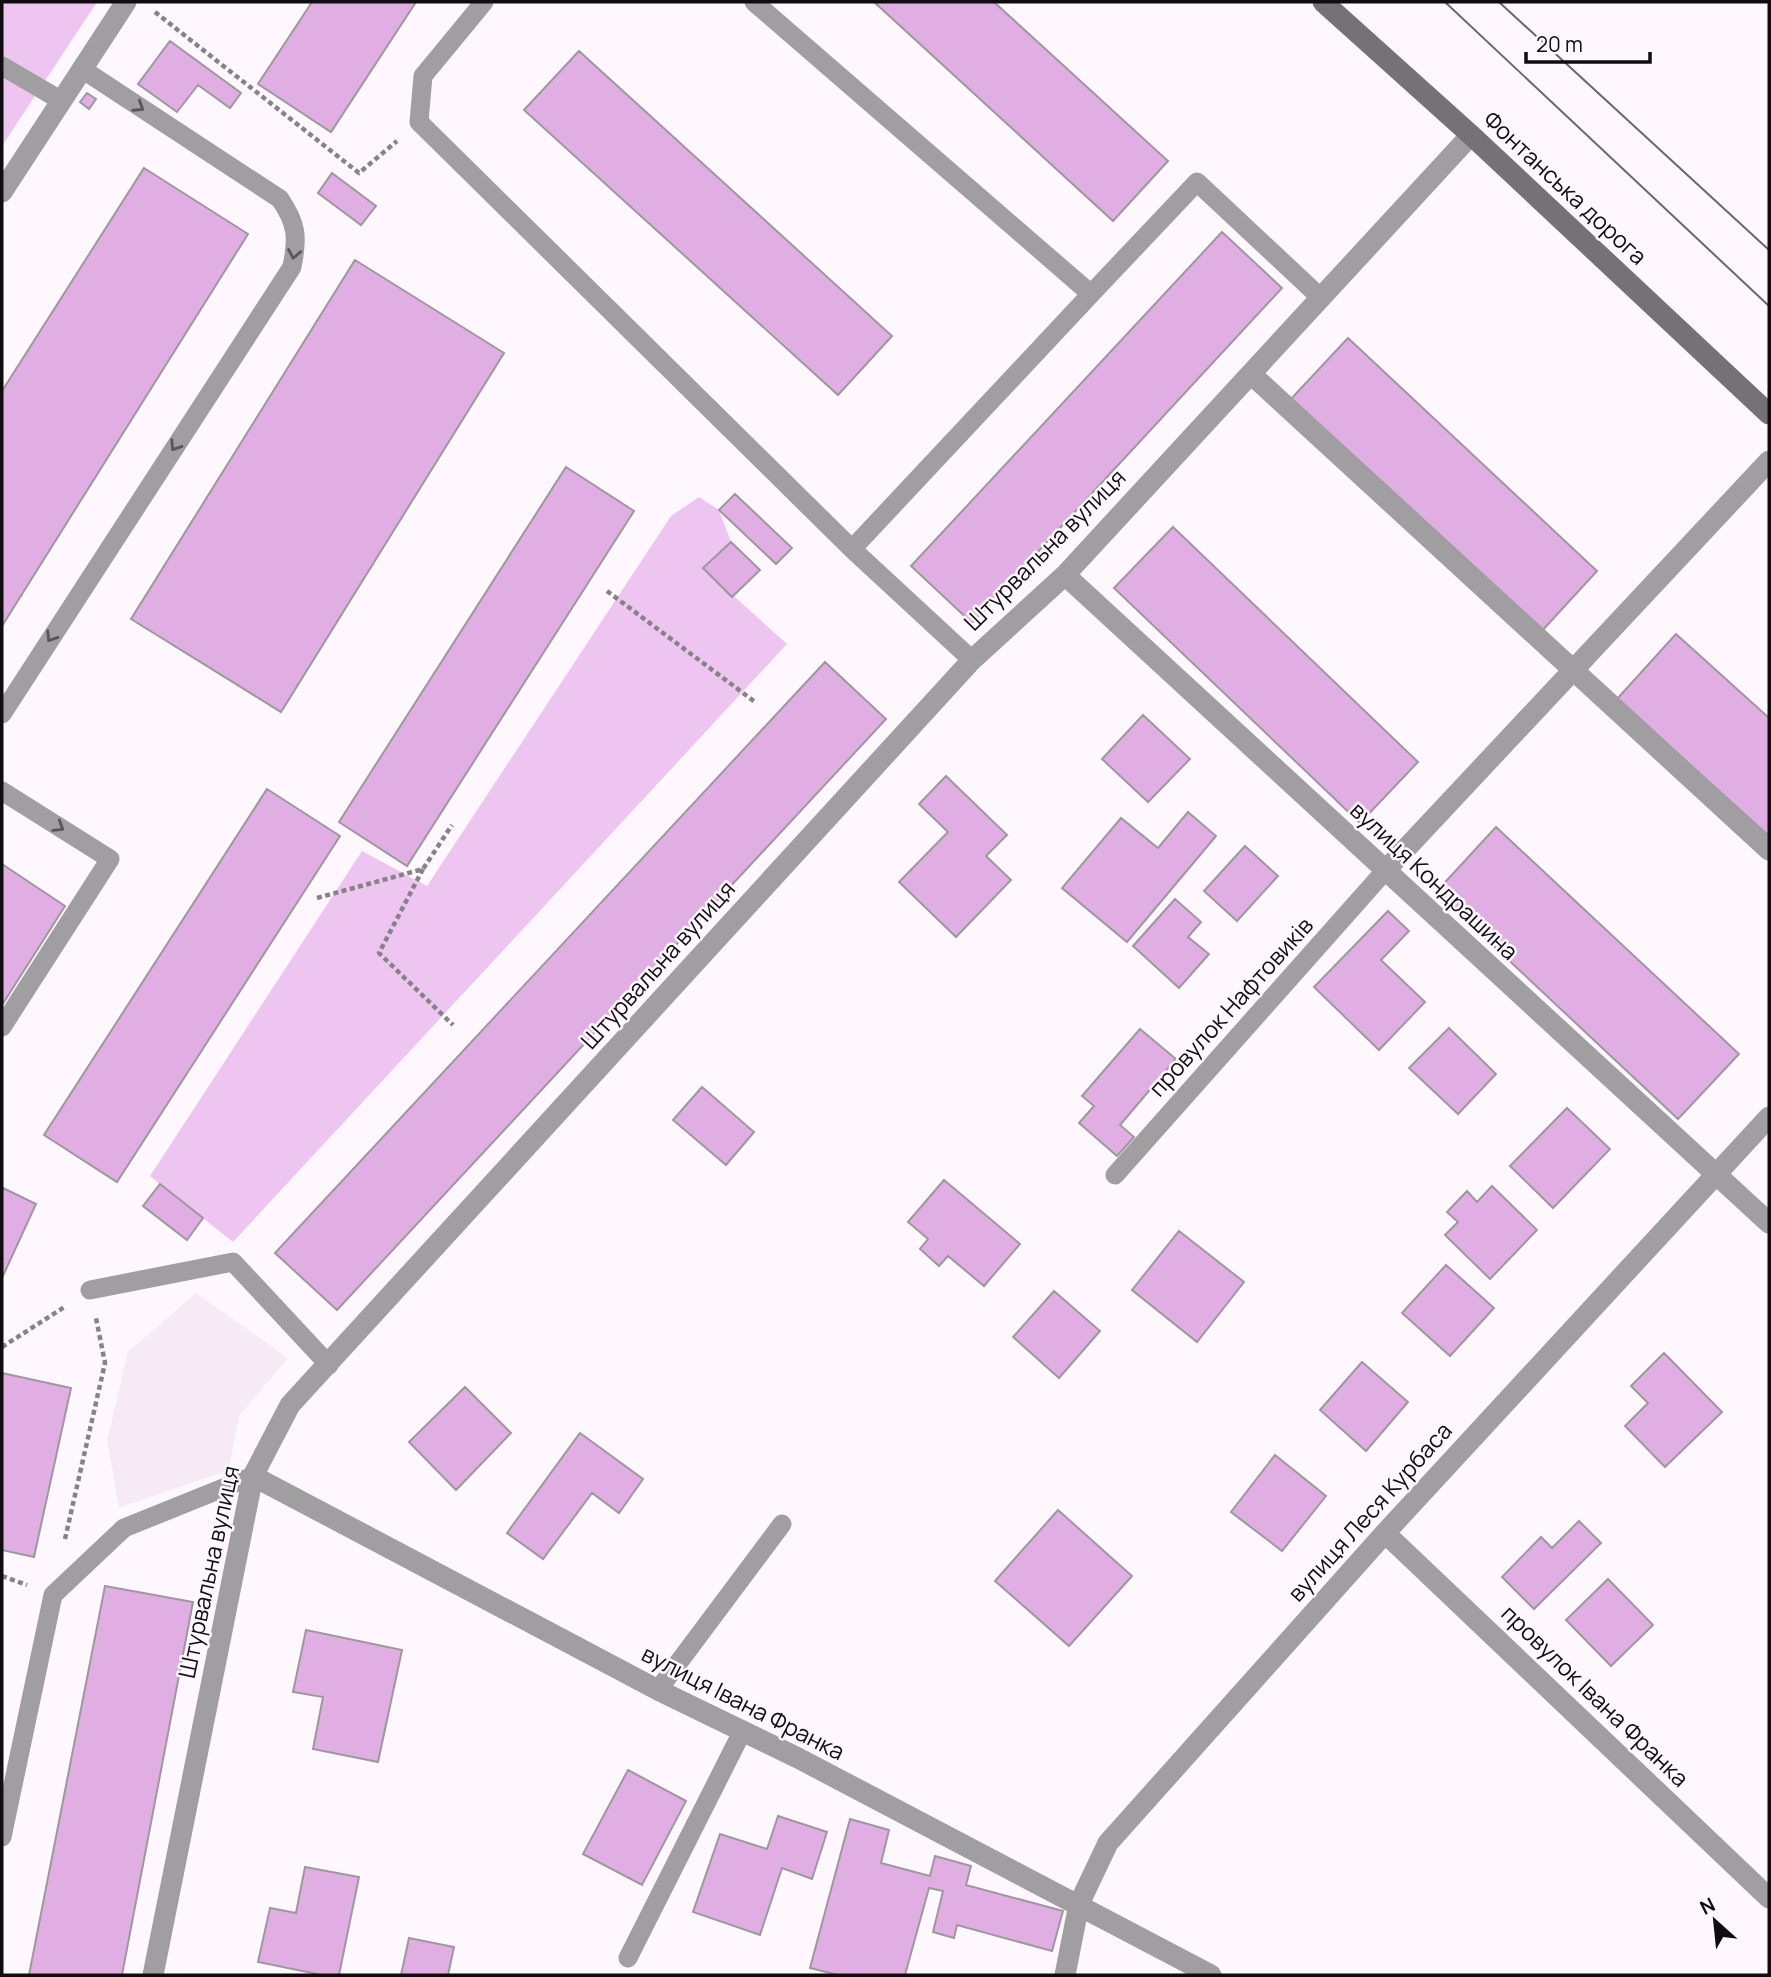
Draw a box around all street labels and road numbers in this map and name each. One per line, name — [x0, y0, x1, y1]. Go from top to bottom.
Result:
street label: Фонтанська дорога — [1477, 103, 1654, 271]
street label: Штурвальна вулиця — [956, 461, 1132, 637]
street label: вулиця Кондрашина — [1344, 794, 1526, 967]
street label: Штурвальна вулиця — [573, 873, 742, 1056]
street label: провулок Нафтовиків — [1141, 910, 1320, 1103]
street label: вулиця Леся Курбаса — [1280, 1415, 1459, 1608]
street label: Штурвальна вулиця — [170, 1463, 246, 1681]
street label: провулок Івана Франка — [1495, 1597, 1696, 1793]
street label: вулиця Івана Франка — [637, 1637, 850, 1767]

